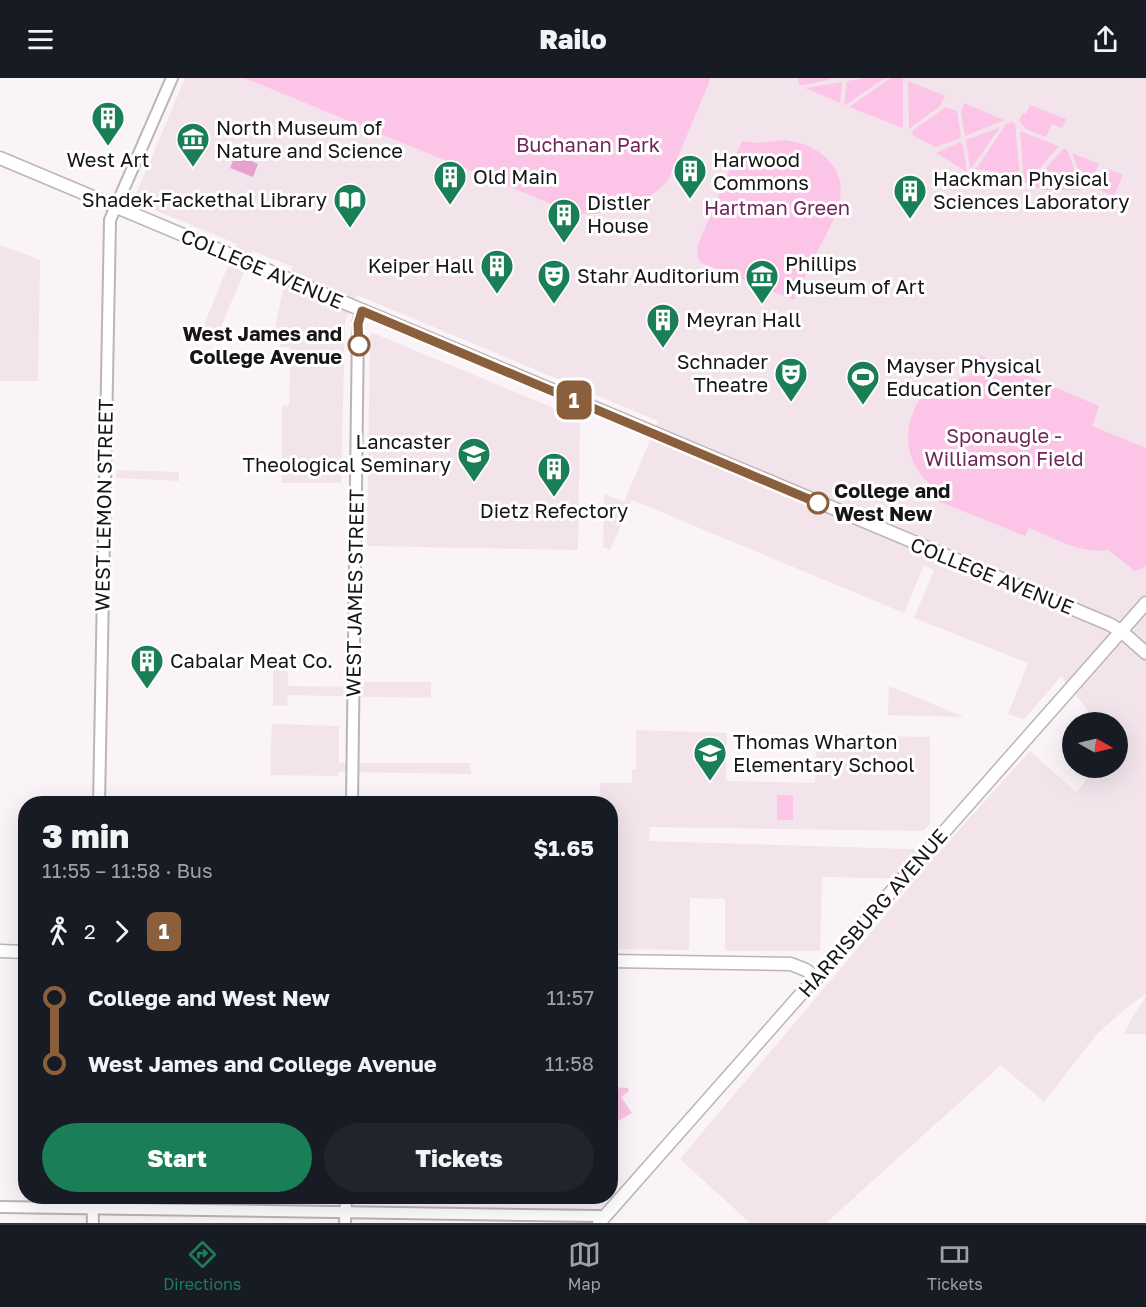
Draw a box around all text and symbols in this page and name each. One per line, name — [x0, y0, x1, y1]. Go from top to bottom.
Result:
icon: menu — [24, 23, 57, 56]
text: Railo — [539, 23, 607, 55]
icon: share — [1089, 23, 1122, 56]
building icon: West Art — [90, 100, 126, 147]
place label: North Museum of Nature and Science — [216, 115, 403, 162]
museum icon: North Museum of Nature and Science — [175, 121, 211, 168]
park label: Buchanan Park — [516, 132, 660, 156]
place label: West Art — [66, 147, 150, 171]
place label: Harwood Commons — [713, 147, 809, 194]
building icon: Harwood Commons — [672, 153, 708, 200]
building icon: Old Main — [432, 159, 468, 206]
place label: Old Main — [473, 164, 557, 188]
place label: Hackman Physical Sciences Laboratory — [933, 166, 1130, 213]
building icon: Hackman Physical Sciences Laboratory — [892, 173, 928, 220]
library icon: Shadek-Fackethal Library — [332, 182, 368, 229]
place label: Shadek-Fackethal Library — [82, 187, 327, 211]
place label: Distler House — [587, 190, 651, 237]
park label: Hartman Green — [704, 195, 850, 219]
building icon: Distler House — [546, 197, 582, 244]
street label: COLLEGE AVENUE — [178, 223, 347, 313]
building icon: Keiper Hall — [479, 248, 515, 295]
place label: Phillips Museum of Art — [785, 251, 925, 298]
place label: Keiper Hall — [368, 253, 474, 277]
theatre icon: Stahr Auditorium — [536, 258, 572, 305]
museum icon: Phillips Museum of Art — [744, 258, 780, 305]
place label: Stahr Auditorium — [577, 263, 740, 287]
building icon: Meyran Hall — [645, 302, 681, 349]
place label: Meyran Hall — [686, 307, 801, 331]
place label: West James and College Avenue — [183, 321, 342, 368]
marker: West James and College Avenue — [348, 334, 370, 356]
place label: Schnader Theatre — [677, 349, 768, 396]
place label: Mayser Physical Education Center — [886, 353, 1052, 400]
theatre icon: Schnader Theatre — [773, 356, 809, 403]
sports icon: Mayser Physical Education Center — [845, 359, 881, 406]
line badge: 1 — [554, 380, 594, 420]
text: 1 — [569, 387, 579, 413]
street label: WEST LEMON STREET — [89, 398, 117, 612]
park label: Sponaugle - Williamson Field — [925, 423, 1083, 470]
place label: Lancaster Theological Seminary — [243, 429, 451, 476]
school or university icon: Lancaster Theological Seminary — [456, 436, 492, 483]
building icon: Dietz Refectory — [536, 451, 572, 498]
place label: College and West New — [834, 478, 950, 525]
street label: WEST JAMES STREET — [340, 489, 368, 697]
marker: College and West New — [807, 492, 829, 514]
place label: Dietz Refectory — [480, 498, 628, 522]
street label: COLLEGE AVENUE — [907, 531, 1077, 619]
building icon: Cabalar Meat Co. — [129, 643, 165, 690]
place label: Cabalar Meat Co. — [170, 648, 333, 672]
north arrow — [1062, 712, 1128, 778]
map controls — [1062, 712, 1128, 778]
place label: Thomas Wharton Elementary School — [733, 729, 915, 776]
school or university icon: Thomas Wharton Elementary School — [692, 735, 728, 782]
text: 3 min — [42, 816, 129, 855]
street label: HARRISBURG AVENUE — [793, 823, 952, 1001]
text: $1.65 — [533, 834, 594, 861]
text: 11:55 – 11:58 · Bus — [42, 858, 213, 882]
icon: walk — [42, 915, 75, 948]
icon: forward — [105, 915, 138, 948]
text: 1 — [159, 918, 169, 944]
text: 2 — [84, 919, 96, 943]
text: College and West New — [88, 984, 330, 1011]
text: 11:57 — [546, 985, 594, 1009]
text: West James and College Avenue — [88, 1050, 437, 1077]
text: 11:58 — [545, 1051, 594, 1075]
button: Start — [42, 1123, 312, 1192]
button: Tickets — [324, 1123, 594, 1192]
tab: Directions — [163, 1238, 241, 1294]
tab: Map — [568, 1238, 601, 1294]
tab: Tickets — [927, 1238, 983, 1294]

